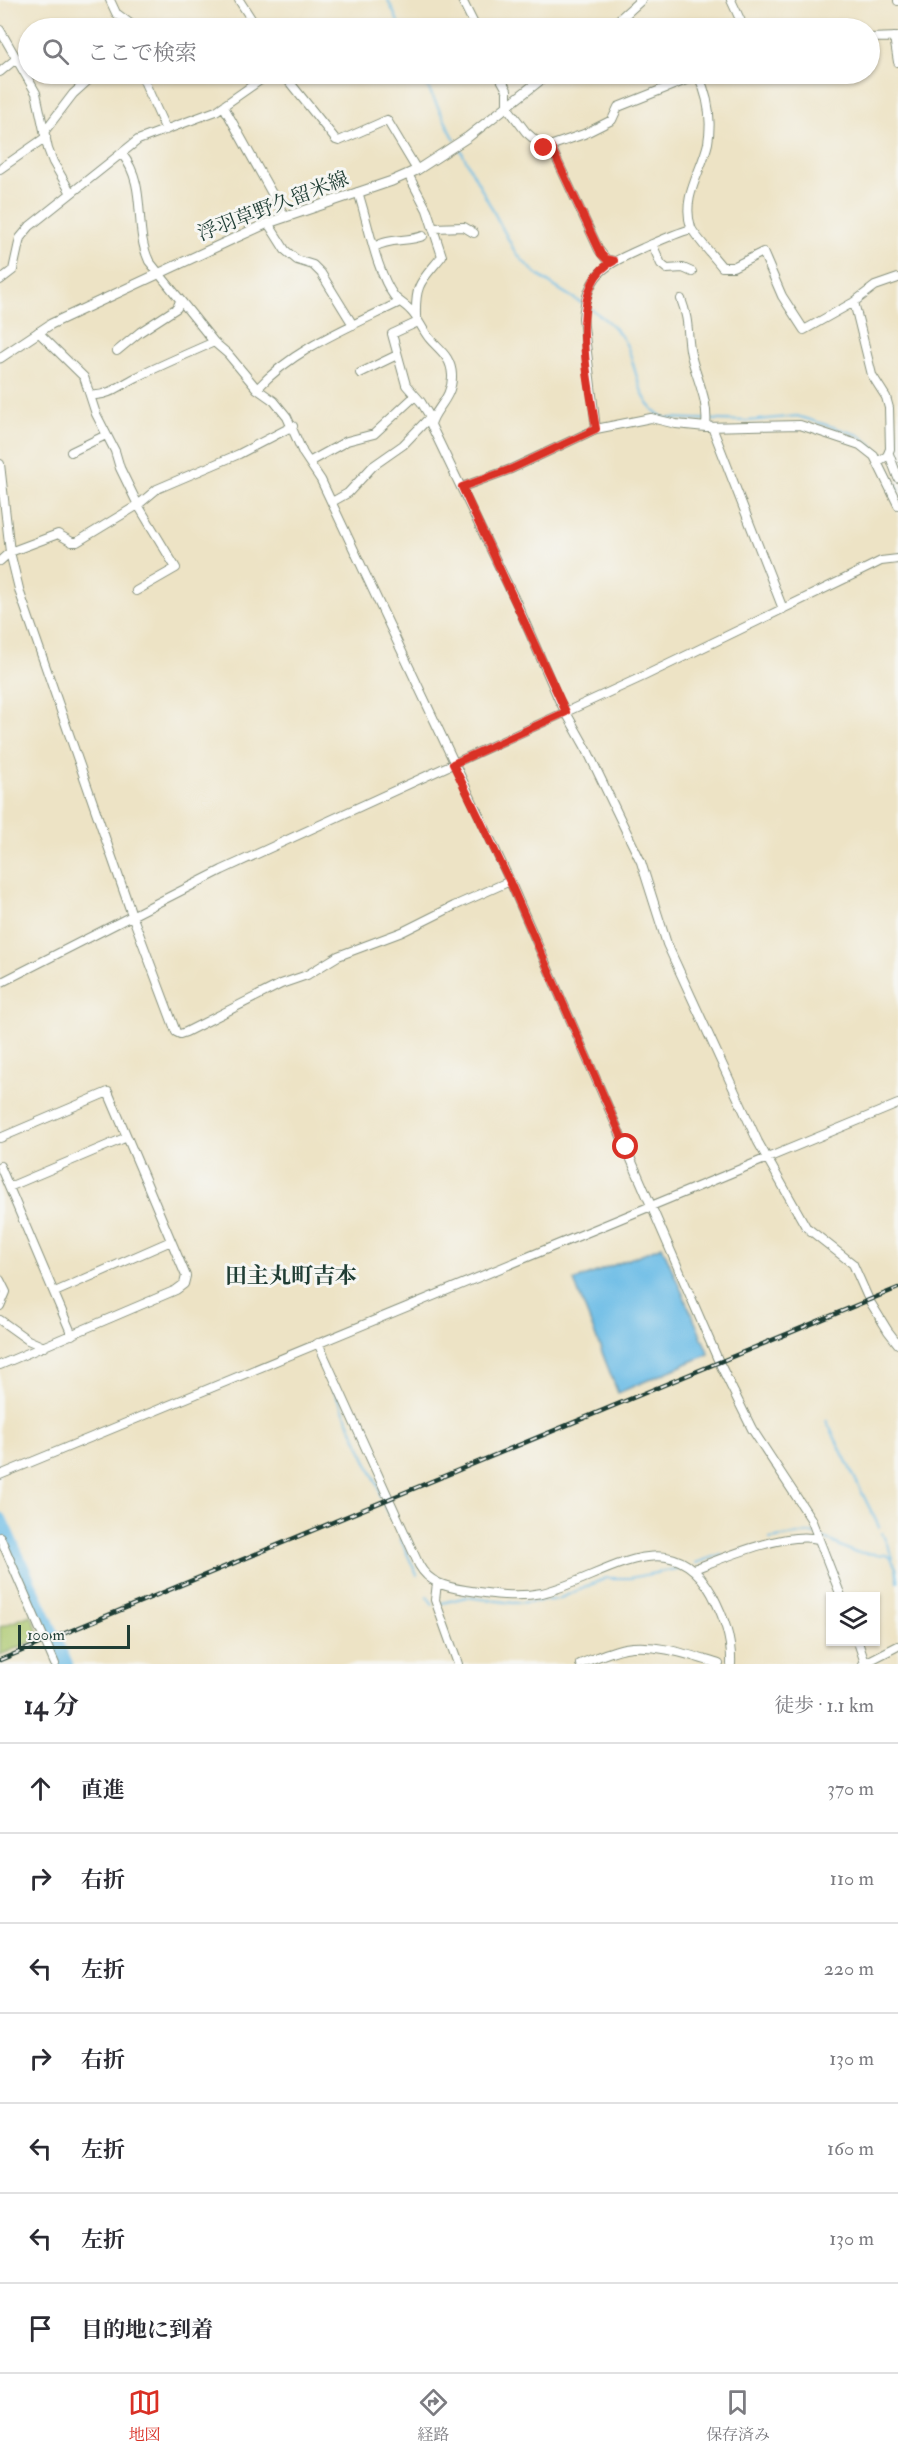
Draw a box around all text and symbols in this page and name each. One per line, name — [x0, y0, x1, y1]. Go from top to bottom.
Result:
search box — [18, 18, 880, 84]
icon: search — [39, 35, 72, 68]
text: ここで検索 — [87, 39, 197, 67]
route end — [530, 134, 556, 160]
street label: 浮羽草野久留米線 — [194, 166, 352, 246]
route start — [612, 1133, 638, 1159]
district label: 田主丸町吉本 — [225, 1262, 357, 1290]
map controls — [826, 1592, 880, 1646]
button: layers — [826, 1592, 880, 1646]
scale bar — [18, 1622, 130, 1650]
text: 100 m — [27, 1625, 65, 1645]
text: 14 分 — [24, 1690, 79, 1722]
text: 徒歩 · 1.1 km — [774, 1693, 874, 1718]
icon: ahead — [24, 1772, 57, 1805]
text: 直進 — [81, 1776, 125, 1804]
text: 370 m — [827, 1776, 874, 1801]
icon: right — [24, 1862, 57, 1895]
text: 右折 — [81, 1866, 125, 1894]
text: 110 m — [830, 1866, 874, 1891]
icon: left — [24, 1952, 57, 1985]
text: 左折 — [81, 1956, 125, 1984]
text: 220 m — [824, 1956, 874, 1981]
icon: right — [24, 2042, 57, 2075]
text: 右折 — [81, 2046, 125, 2074]
text: 130 m — [829, 2046, 874, 2071]
icon: left — [24, 2132, 57, 2165]
text: 左折 — [81, 2136, 125, 2164]
text: 160 m — [827, 2136, 874, 2161]
icon: left — [24, 2222, 57, 2255]
text: 左折 — [81, 2226, 125, 2254]
text: 130 m — [829, 2226, 874, 2251]
icon: arrive — [24, 2312, 57, 2345]
text: 目的地に到着 — [81, 2316, 213, 2344]
tab: 地図 — [128, 2386, 161, 2445]
tab: 経路 — [417, 2386, 450, 2445]
tab: 保存済み — [706, 2386, 770, 2445]

